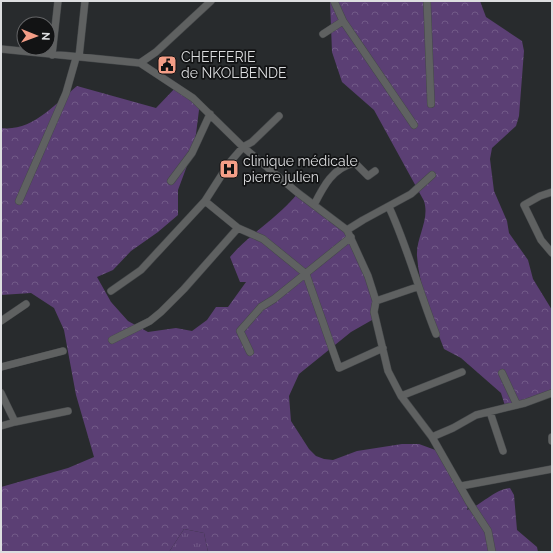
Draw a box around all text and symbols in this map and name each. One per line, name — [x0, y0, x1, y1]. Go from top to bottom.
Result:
north arrow — [16, 16, 56, 56]
text: N — [39, 32, 52, 40]
place label: CHEFFERIE de NKOLBENDE — [181, 49, 287, 81]
public building icon: CHEFFERIE de NKOLBENDE — [156, 54, 178, 76]
place label: clinique médicale pierre julien — [243, 153, 358, 185]
hospital icon: clinique médicale pierre julien — [218, 158, 240, 180]

